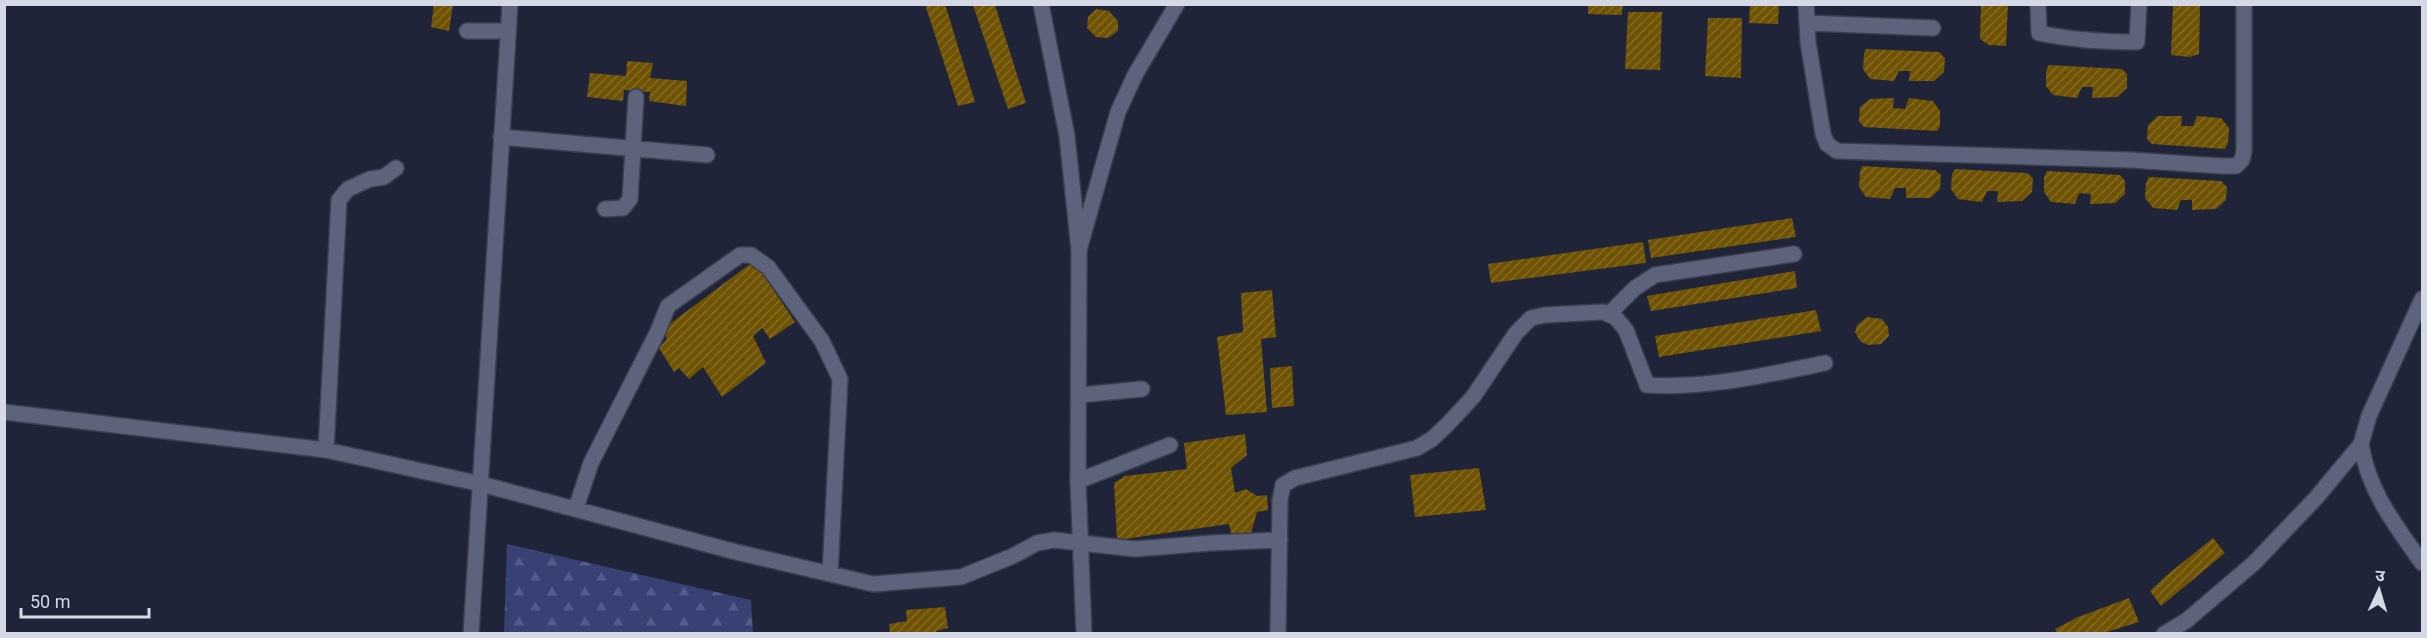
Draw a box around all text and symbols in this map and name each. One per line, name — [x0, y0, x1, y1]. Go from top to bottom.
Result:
north arrow — [2349, 560, 2409, 620]
text: उ — [2375, 566, 2386, 585]
scale bar — [21, 581, 148, 619]
text: 50 m — [30, 591, 70, 612]

